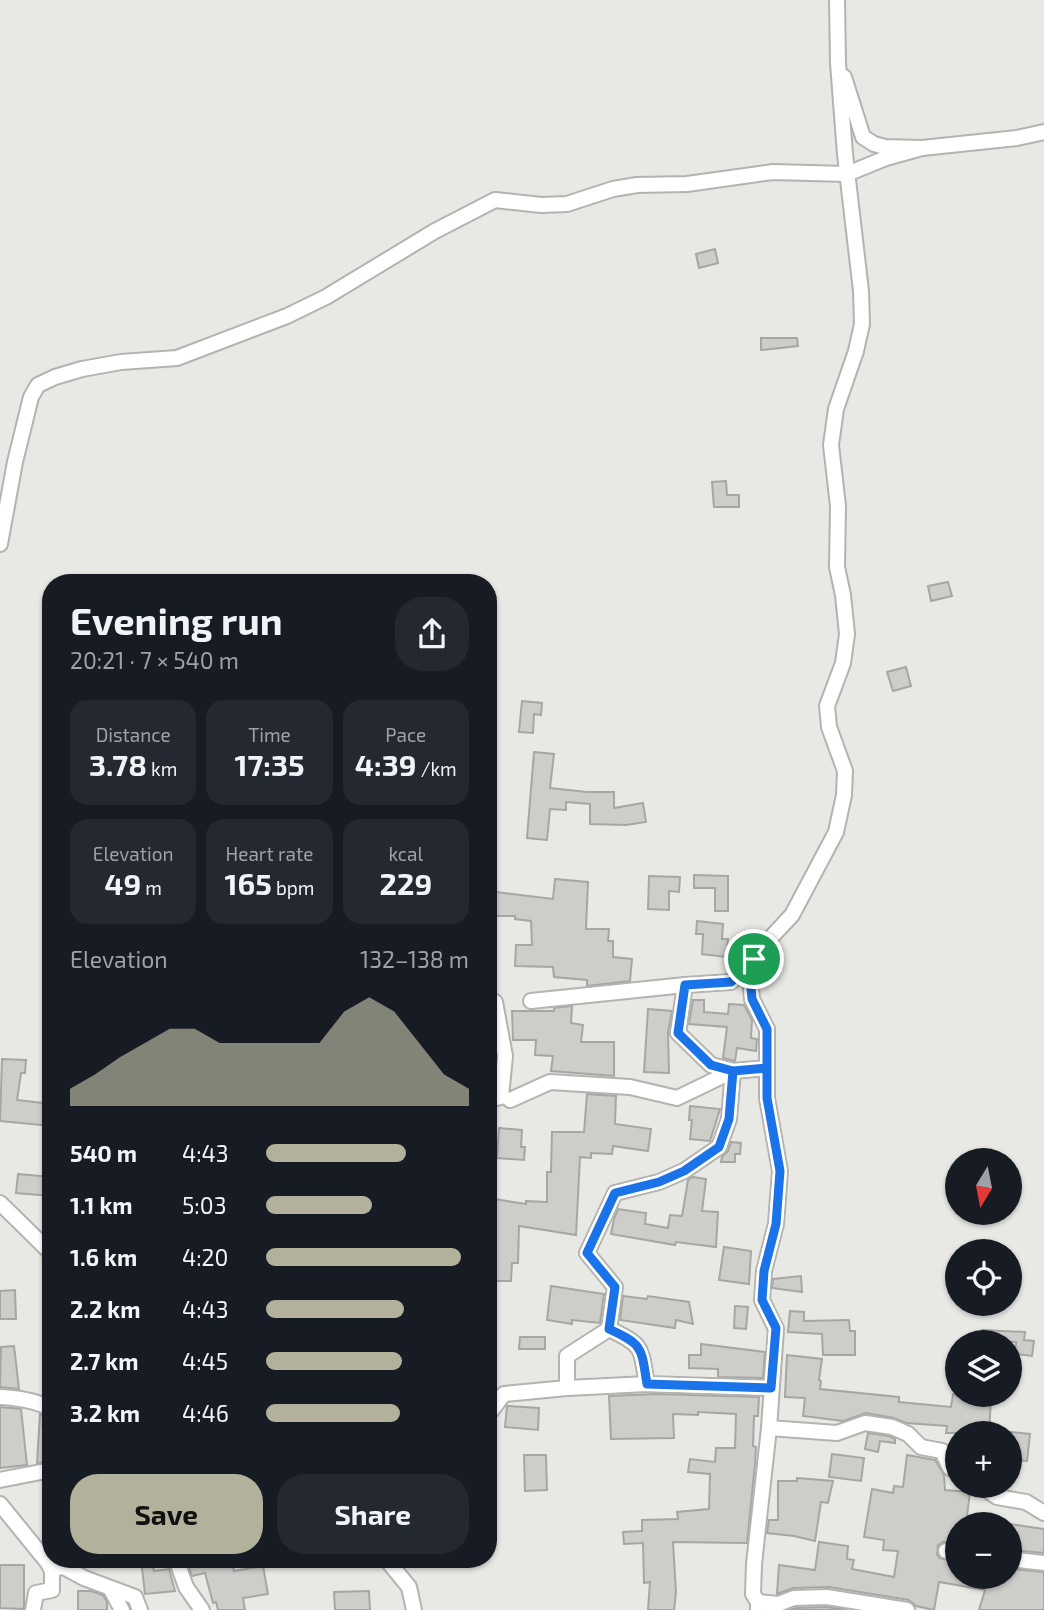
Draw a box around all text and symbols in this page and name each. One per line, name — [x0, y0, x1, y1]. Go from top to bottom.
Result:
text: Evening run — [70, 597, 283, 643]
button: share — [395, 597, 469, 671]
text: 20:21 · 7 × 540 m — [70, 646, 239, 674]
text: Distance — [96, 723, 171, 746]
text: Time — [248, 723, 291, 746]
text: Pace — [385, 723, 426, 746]
text: 3.78 — [89, 746, 147, 782]
text: 17:35 — [234, 746, 305, 782]
text: 4:39 — [355, 746, 416, 782]
text: km — [147, 757, 177, 780]
text: /km — [416, 757, 457, 780]
text: Elevation — [93, 842, 173, 865]
text: Heart rate — [226, 842, 313, 865]
text: kcal — [388, 842, 423, 865]
text: 49 — [104, 865, 141, 901]
text: 165 — [225, 865, 272, 901]
text: 229 — [380, 865, 432, 901]
text: m — [141, 876, 162, 899]
text: bpm — [272, 876, 314, 899]
pin — [724, 929, 784, 989]
icon: arrive — [735, 940, 773, 978]
text: Elevation — [70, 945, 168, 973]
text: 132–138 m — [360, 945, 469, 973]
text: 540 m — [70, 1139, 137, 1167]
text: 4:43 — [182, 1139, 229, 1167]
north arrow — [945, 1148, 1022, 1225]
map controls — [945, 1148, 1022, 1589]
text: 1.1 km — [70, 1191, 133, 1219]
text: 5:03 — [182, 1191, 226, 1219]
button: locate — [945, 1239, 1022, 1316]
text: 1.6 km — [70, 1243, 137, 1271]
text: 4:20 — [182, 1243, 228, 1271]
text: 2.2 km — [70, 1295, 140, 1323]
text: 4:43 — [182, 1295, 229, 1323]
button: layers — [945, 1330, 1022, 1407]
text: 2.7 km — [70, 1347, 138, 1375]
text: 4:45 — [182, 1347, 228, 1375]
text: 3.2 km — [70, 1399, 140, 1427]
text: 4:46 — [182, 1399, 229, 1427]
button: + — [945, 1421, 1022, 1498]
button: Save — [70, 1474, 263, 1554]
button: Share — [277, 1474, 469, 1554]
button: − — [945, 1512, 1022, 1589]

